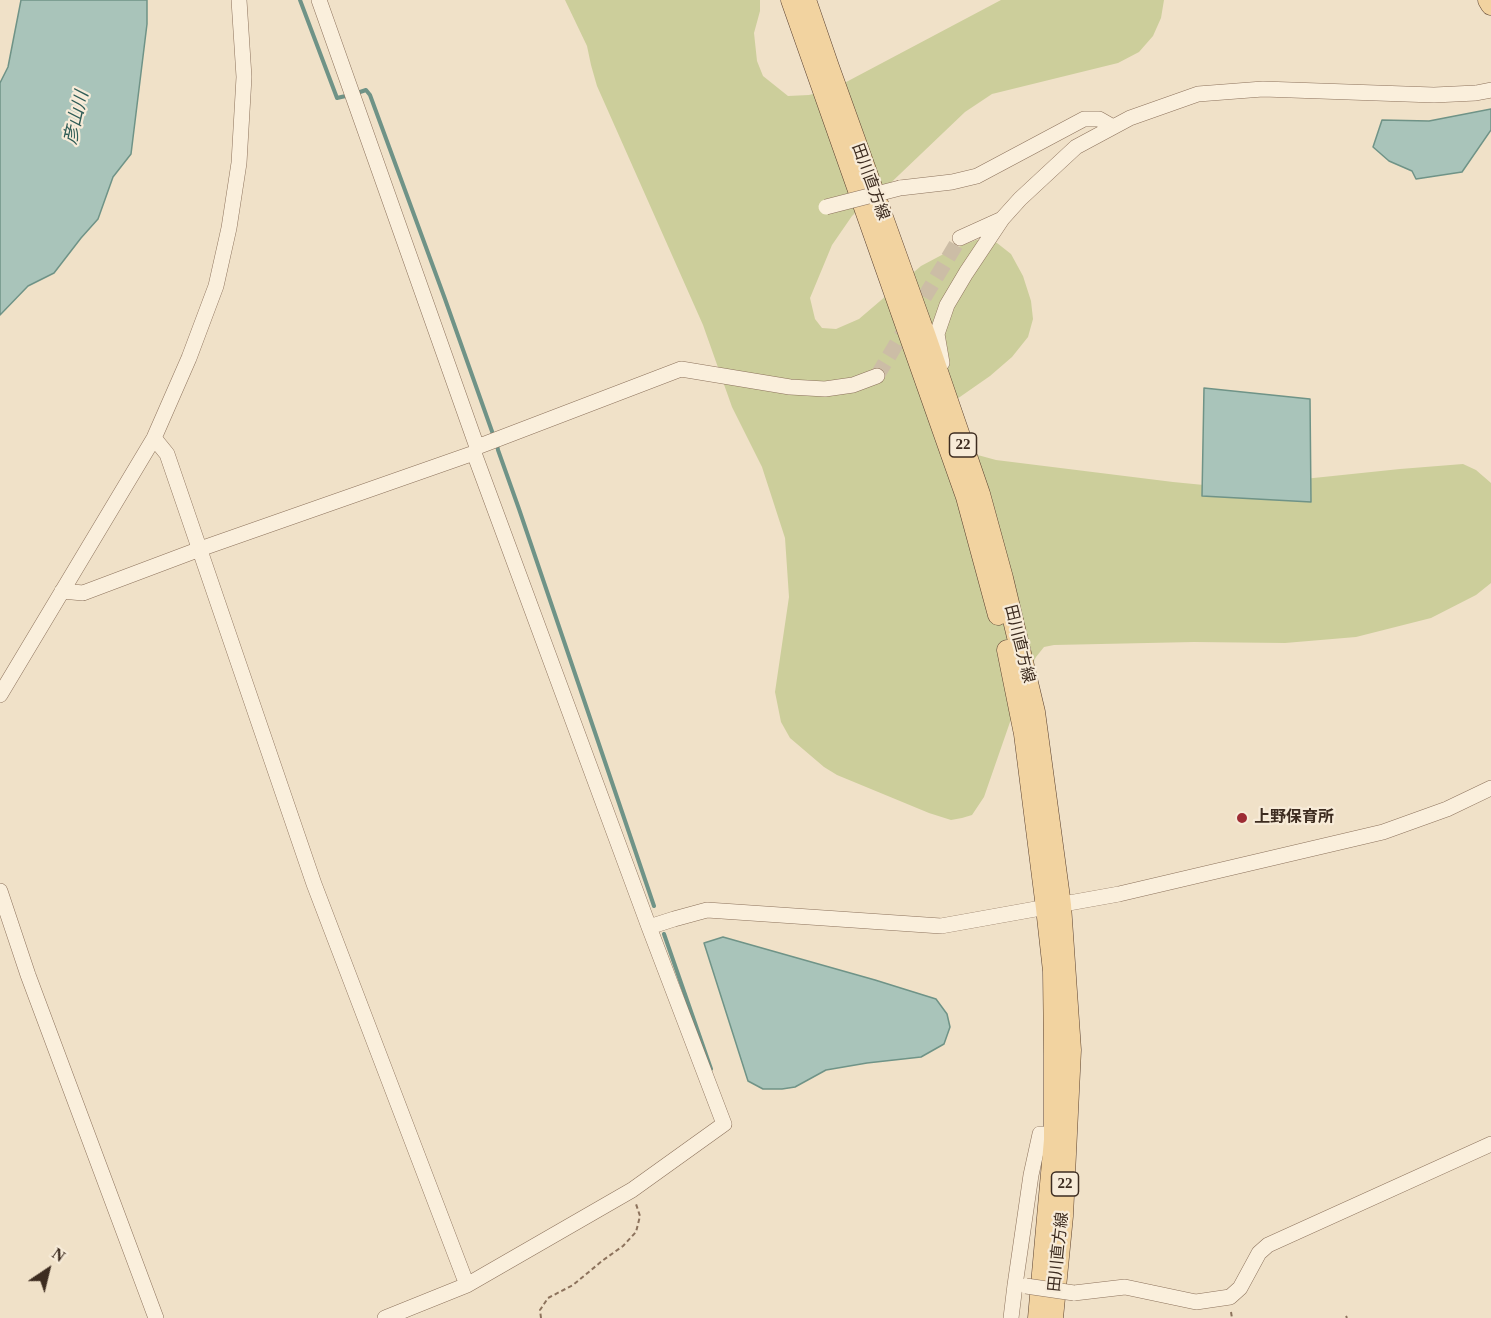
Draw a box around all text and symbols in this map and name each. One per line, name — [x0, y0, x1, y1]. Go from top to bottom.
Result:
water label: 彦山川 — [60, 89, 94, 147]
street label: 田川直方線 — [847, 141, 893, 223]
road number: 22 — [950, 433, 976, 457]
street label: 田川直方線 — [1000, 603, 1038, 685]
place label: 上野保育所 — [1254, 808, 1334, 828]
marker: 上野保育所 — [1235, 811, 1249, 825]
road number: 22 — [1052, 1172, 1078, 1196]
street label: 田川直方線 — [1045, 1211, 1073, 1293]
north arrow — [18, 1240, 78, 1300]
text: N — [49, 1245, 68, 1265]

